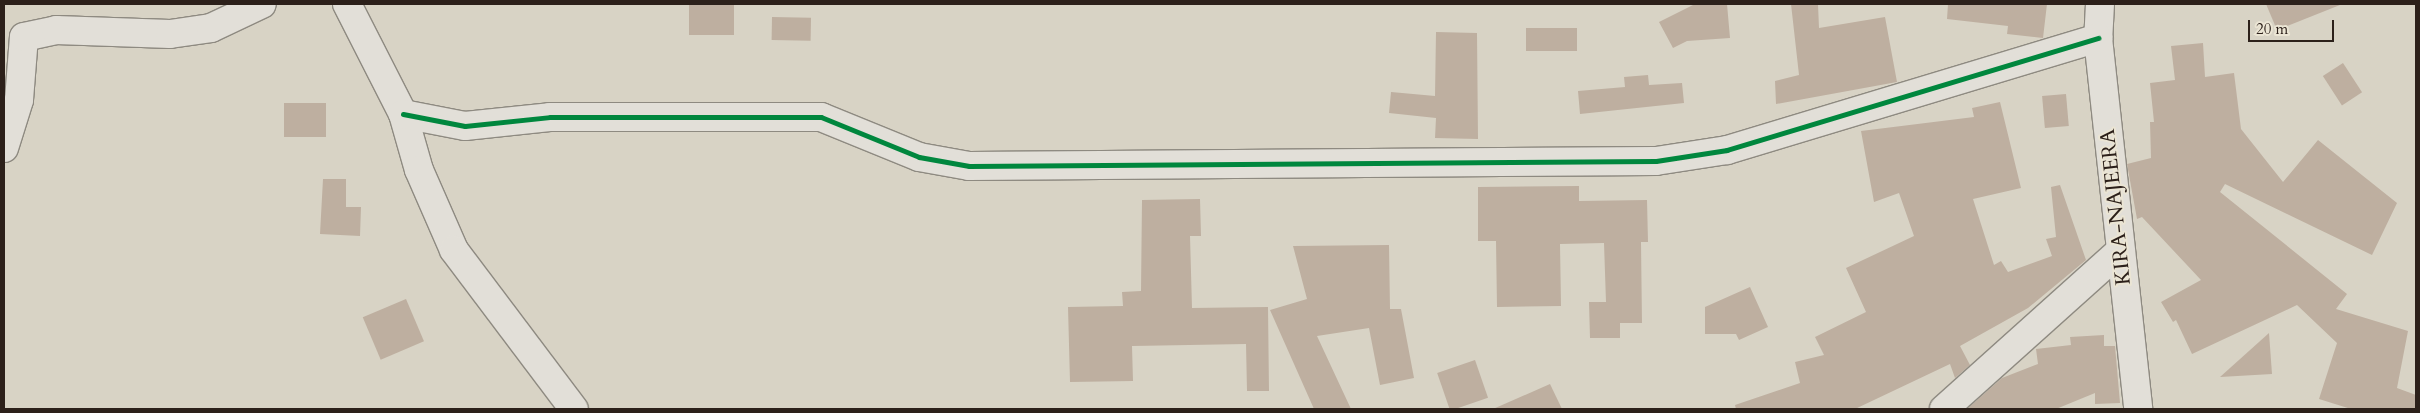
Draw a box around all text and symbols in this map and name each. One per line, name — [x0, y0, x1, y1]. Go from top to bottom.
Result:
scale bar — [2250, 10, 2336, 42]
text: 20 m — [2256, 19, 2288, 39]
street label: KIRA-NAJEERA — [2095, 128, 2137, 286]

